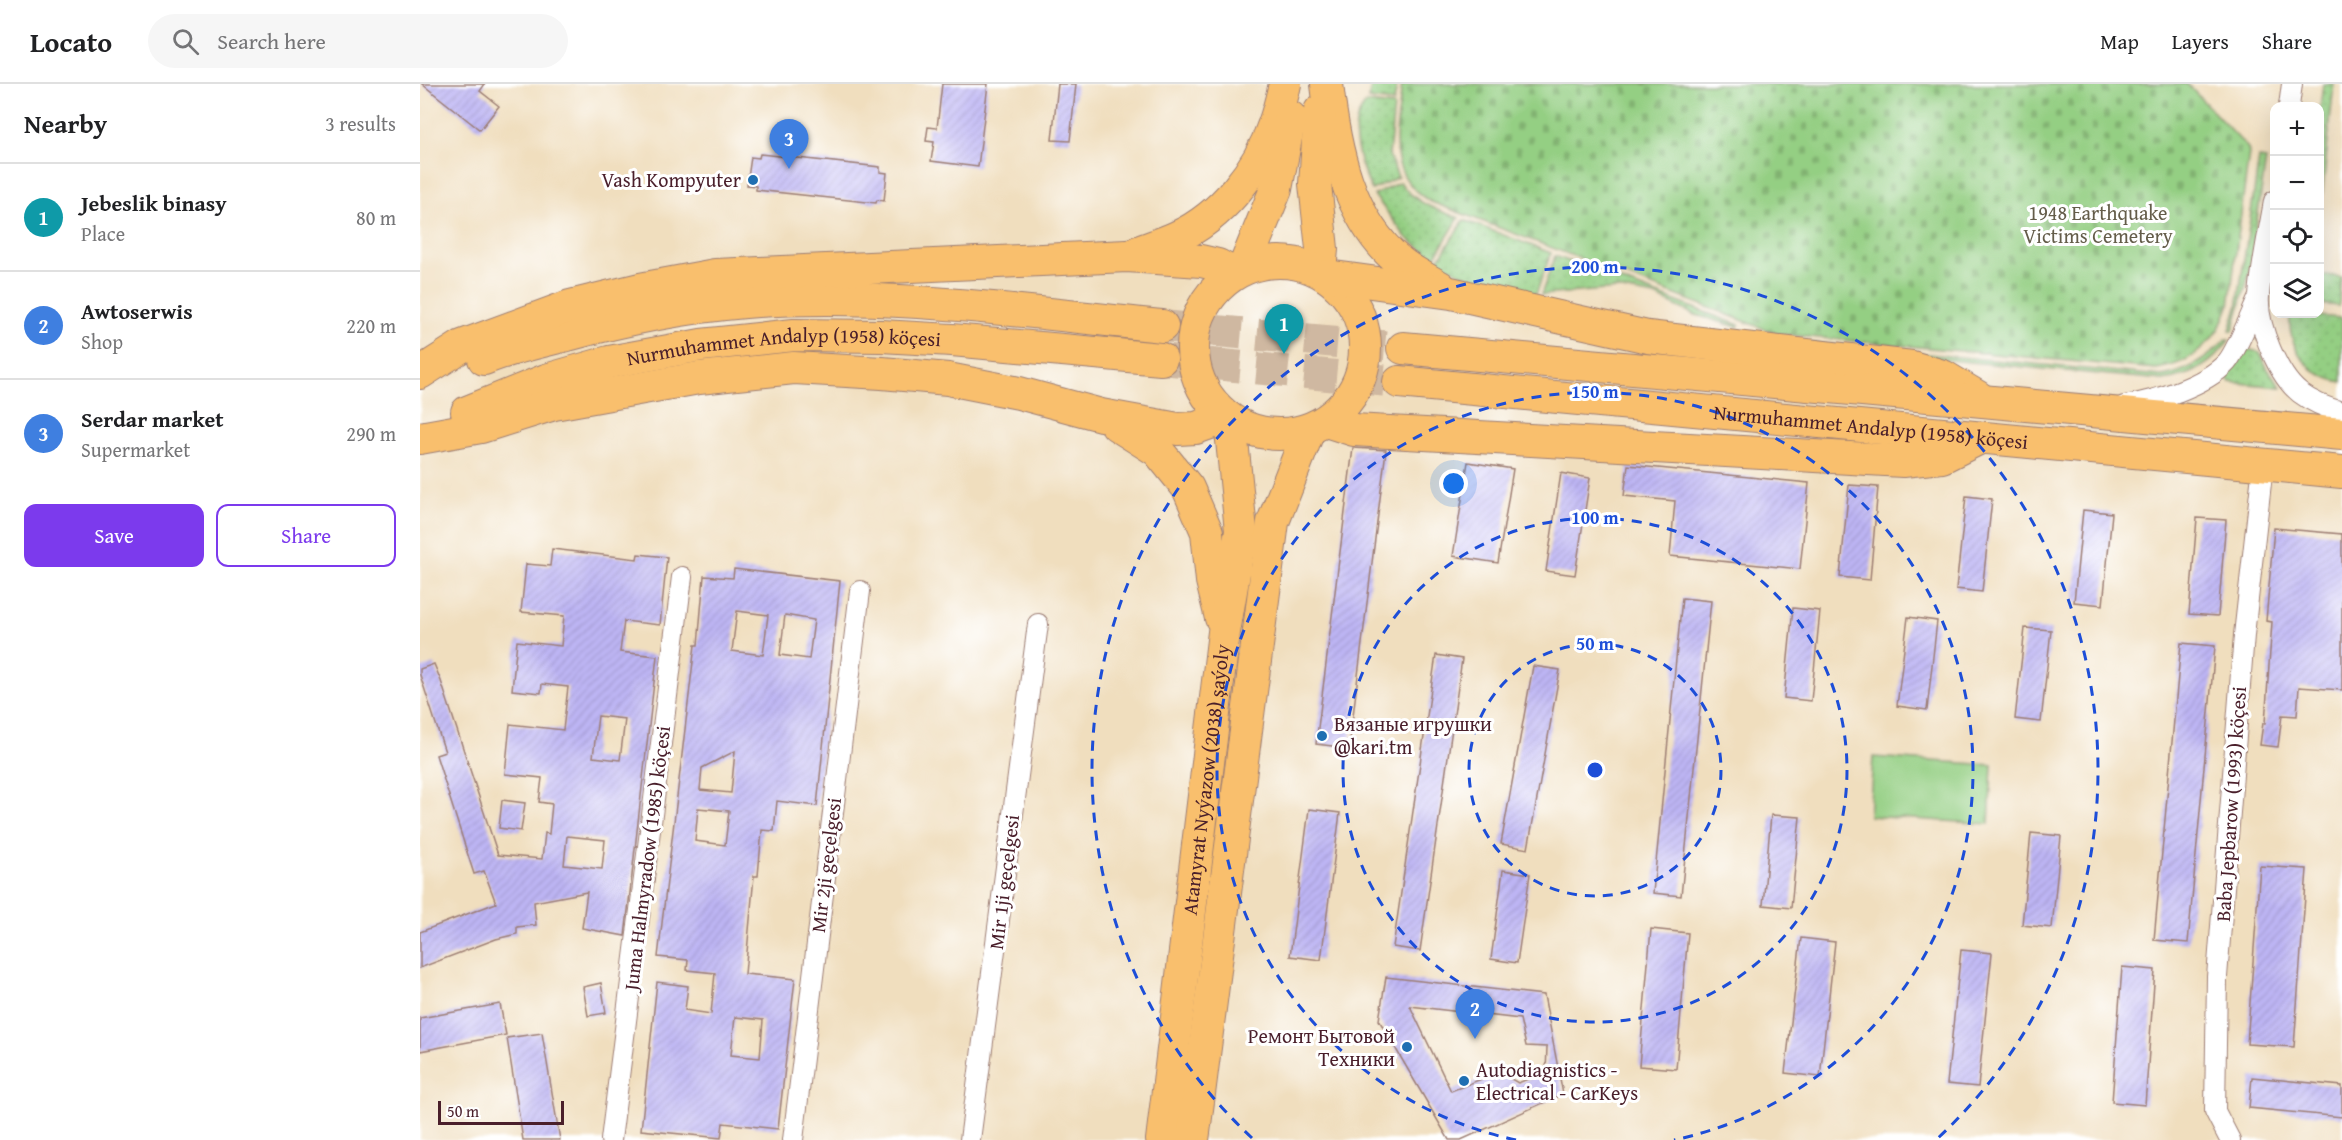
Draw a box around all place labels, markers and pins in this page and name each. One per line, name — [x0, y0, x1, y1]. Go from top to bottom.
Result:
pin: 3 — [770, 120, 808, 169]
place label: Vash Kompyuter — [601, 165, 741, 194]
marker: Vash Kompyuter — [746, 173, 760, 187]
pin: 1 — [1264, 304, 1304, 354]
place label: Вязаные игрушки @kari.tm — [1334, 709, 1492, 761]
marker: Вязаные игрушки @kari.tm — [1315, 729, 1329, 743]
centre of rings — [1585, 760, 1605, 780]
pin: 2 — [1456, 990, 1494, 1039]
place label: Ремонт Бытовой Техники — [1248, 1021, 1395, 1073]
marker: Ремонт Бытовой Техники — [1400, 1040, 1414, 1054]
place label: Autodiagnistics - Electrical - CarKeys — [1476, 1055, 1638, 1107]
marker: Autodiagnistics - Electrical - CarKeys — [1457, 1074, 1471, 1088]

